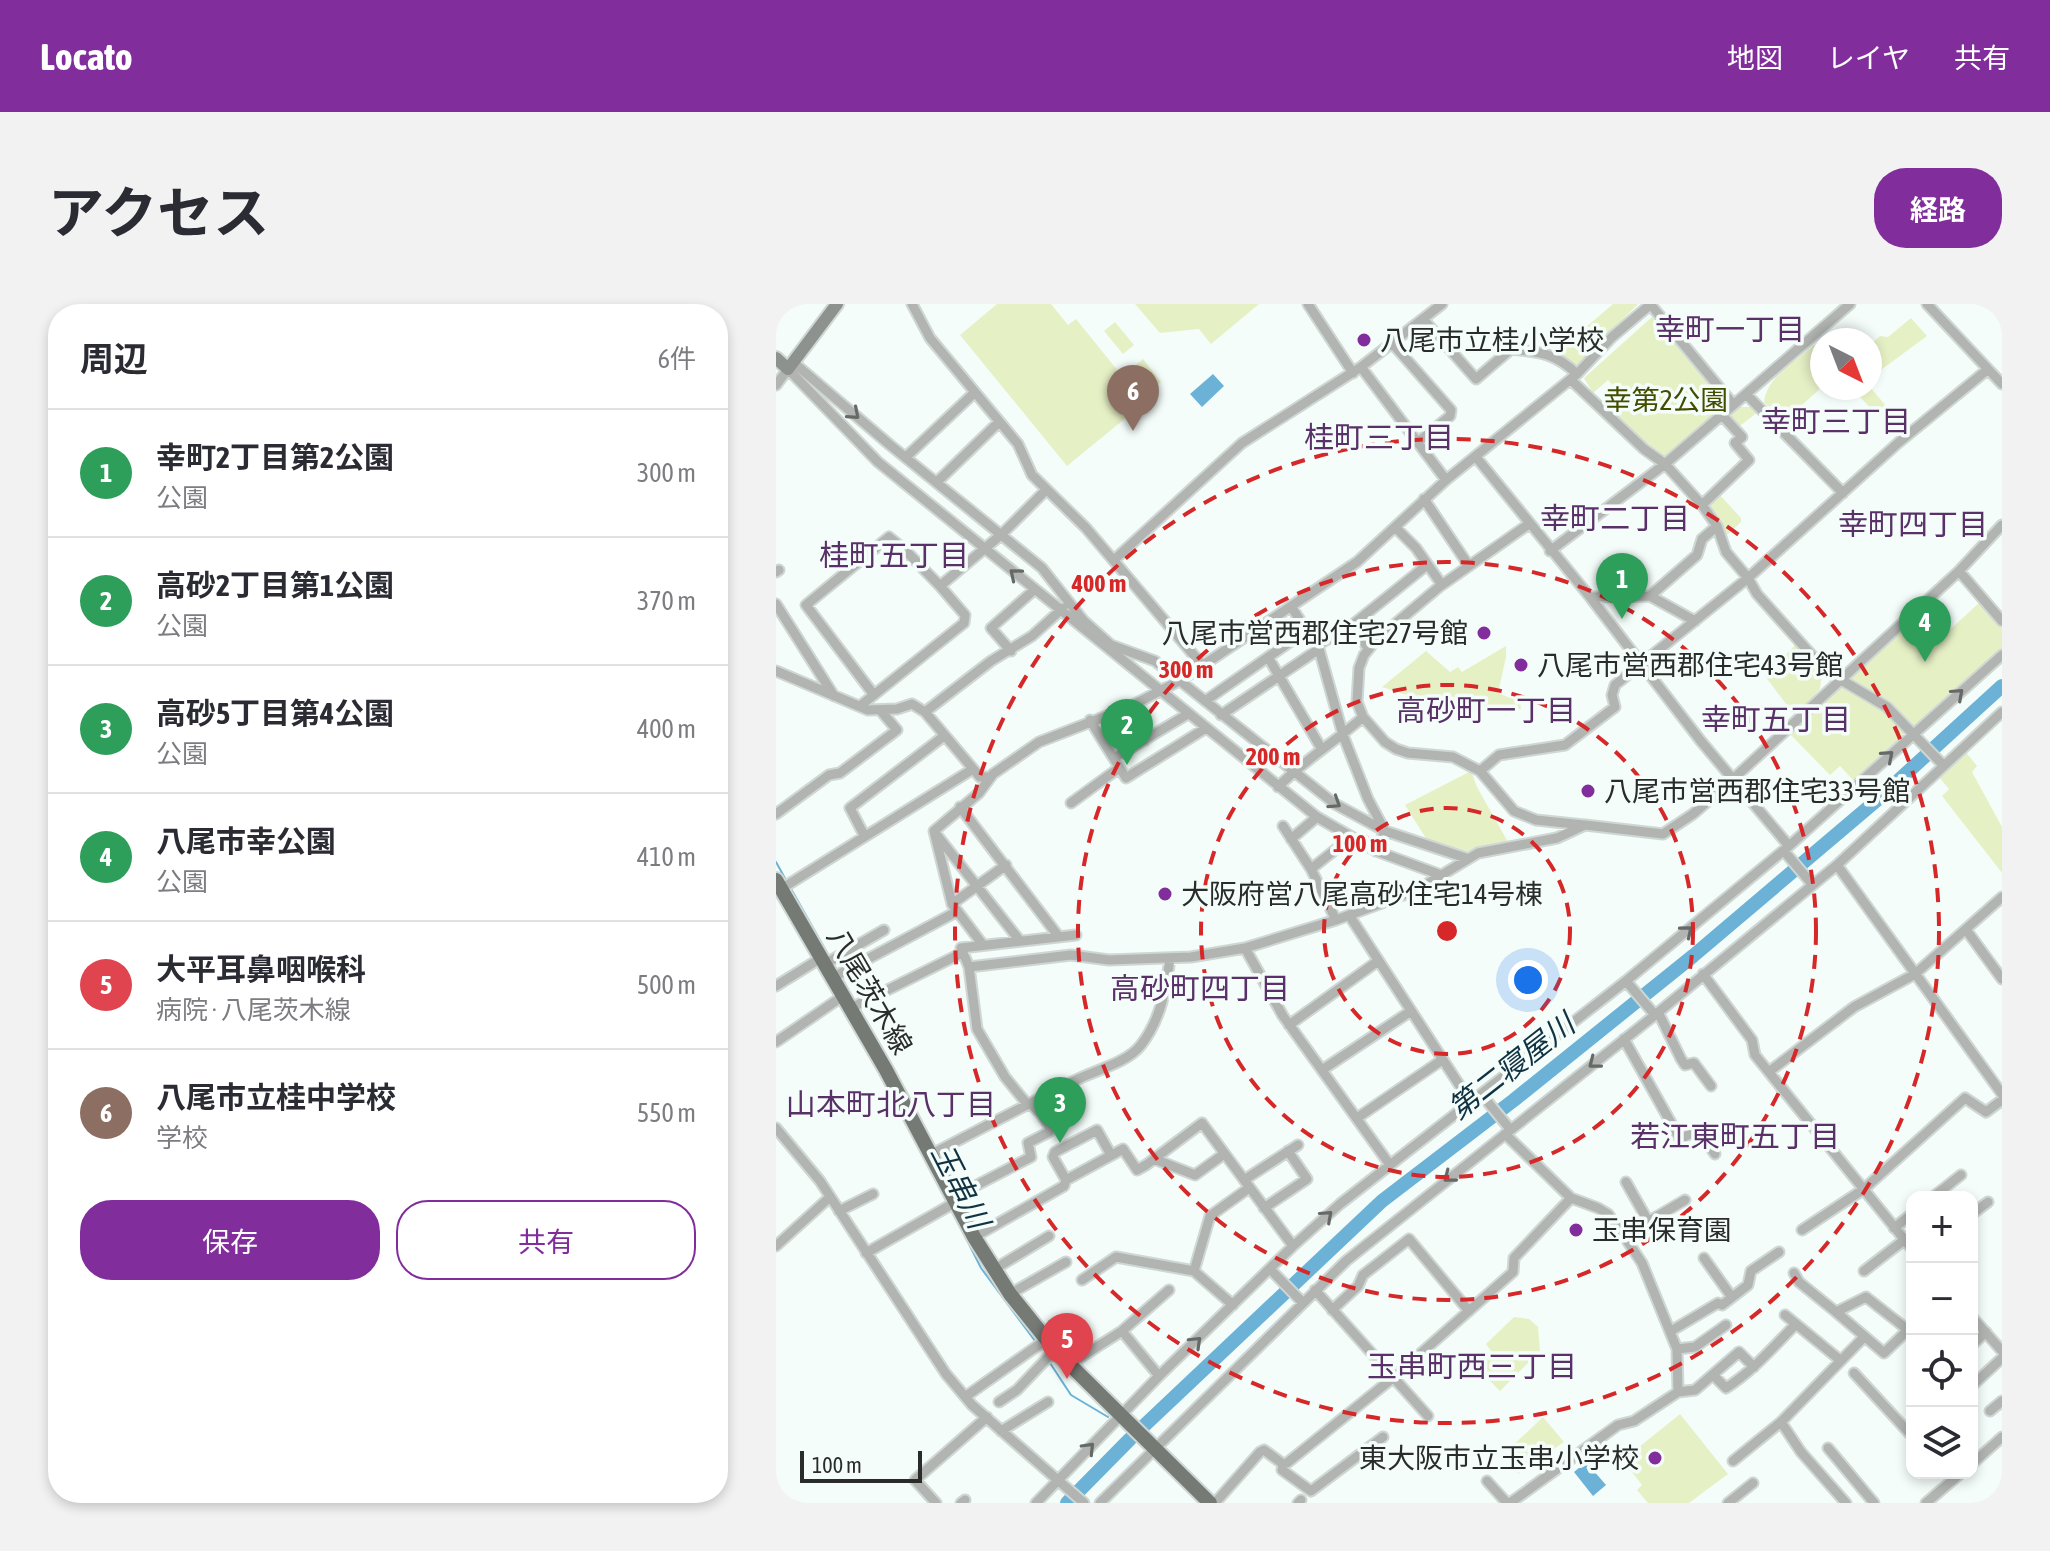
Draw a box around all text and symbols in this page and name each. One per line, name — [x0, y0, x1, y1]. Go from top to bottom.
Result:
text: Locato — [40, 35, 133, 78]
text: 地図 — [1727, 42, 1783, 74]
text: レイヤ — [1827, 42, 1910, 74]
text: 共有 — [1954, 42, 2010, 74]
button: 経路 — [1874, 168, 2002, 248]
text: アクセス — [48, 181, 269, 245]
district label: 幸町一丁目 — [1655, 312, 1805, 346]
place label: 八尾市立桂小学校 — [1380, 324, 1604, 356]
north arrow — [1810, 328, 1882, 400]
marker: 八尾市立桂小学校 — [1355, 331, 1373, 349]
text: 周辺 — [80, 339, 148, 378]
text: 6件 — [658, 344, 696, 374]
pin: 6 — [1107, 365, 1159, 431]
park label: 幸第2公園 — [1603, 384, 1729, 416]
one-way arrow — [844, 404, 859, 418]
district label: 幸町三丁目 — [1761, 404, 1911, 438]
district label: 桂町三丁目 — [1304, 420, 1454, 454]
text: 幸町2丁目第2公園 — [156, 440, 394, 474]
text: 1 — [100, 458, 112, 488]
text: 300 m — [637, 458, 696, 488]
text: 公園 — [156, 483, 208, 513]
district label: 幸町二丁目 — [1540, 501, 1690, 535]
district label: 幸町四丁目 — [1838, 507, 1988, 541]
district label: 桂町五丁目 — [819, 538, 969, 572]
pin: 1 — [1596, 553, 1648, 619]
text: 高砂2丁目第1公園 — [156, 568, 394, 602]
one-way arrow — [1009, 569, 1024, 584]
text: 400 m — [1071, 570, 1126, 597]
text: 2 — [100, 586, 112, 616]
text: 370 m — [637, 586, 696, 616]
pin: 4 — [1899, 596, 1951, 662]
text: 公園 — [156, 611, 208, 641]
place label: 八尾市営西郡住宅27号館 — [1162, 617, 1468, 649]
marker: 八尾市営西郡住宅27号館 — [1475, 624, 1493, 642]
place label: 八尾市営西郡住宅43号館 — [1537, 649, 1843, 681]
text: 300 m — [1159, 656, 1213, 683]
marker: 八尾市営西郡住宅43号館 — [1512, 656, 1530, 674]
one-way arrow — [1949, 690, 1964, 704]
district label: 高砂町一丁目 — [1396, 693, 1576, 727]
text: 高砂5丁目第4公園 — [156, 696, 394, 730]
pin: 2 — [1101, 699, 1153, 765]
district label: 幸町五丁目 — [1701, 702, 1851, 736]
text: 3 — [100, 714, 112, 744]
text: 400 m — [637, 714, 696, 744]
text: 公園 — [156, 739, 208, 769]
text: 200 m — [1246, 743, 1300, 770]
one-way arrow — [1879, 751, 1894, 766]
place label: 八尾市営西郡住宅33号館 — [1604, 775, 1910, 807]
marker: 八尾市営西郡住宅33号館 — [1579, 782, 1597, 800]
one-way arrow — [1327, 793, 1341, 808]
text: 八尾市幸公園 — [156, 824, 336, 858]
text: 100 m — [1333, 830, 1387, 857]
text: 4 — [100, 842, 112, 872]
text: 410 m — [637, 842, 696, 872]
text: 公園 — [156, 867, 208, 897]
place label: 大阪府営八尾高砂住宅14号棟 — [1181, 878, 1543, 910]
marker: 大阪府営八尾高砂住宅14号棟 — [1156, 885, 1174, 903]
centre of rings — [1433, 917, 1461, 945]
street label: 八尾茨木線 — [821, 922, 919, 1060]
one-way arrow — [1677, 926, 1692, 941]
text: 大平耳鼻咽喉科 — [156, 952, 366, 986]
your location — [1508, 960, 1548, 1000]
text: 5 — [100, 970, 112, 1000]
text: 500 m — [637, 970, 696, 1000]
district label: 高砂町四丁目 — [1110, 971, 1290, 1005]
text: 病院 · 八尾茨木線 — [156, 995, 351, 1025]
water label: 第二寝屋川 — [1441, 1005, 1583, 1126]
one-way arrow — [1589, 1053, 1603, 1068]
pin: 3 — [1034, 1077, 1086, 1143]
text: 八尾市立桂中学校 — [156, 1080, 396, 1114]
district label: 山本町北八丁目 — [786, 1087, 996, 1121]
text: 6 — [100, 1098, 112, 1128]
text: 550 m — [637, 1098, 696, 1128]
district label: 若江東町五丁目 — [1630, 1119, 1840, 1153]
text: 学校 — [156, 1123, 208, 1153]
water label: 玉串川 — [925, 1138, 998, 1236]
one-way arrow — [1443, 1168, 1458, 1182]
map controls — [1906, 1191, 1978, 1479]
button: + — [1906, 1191, 1978, 1263]
button: 保存 — [80, 1200, 380, 1280]
button: 共有 — [396, 1200, 696, 1280]
one-way arrow — [1318, 1211, 1332, 1225]
place label: 玉串保育園 — [1592, 1214, 1732, 1246]
marker: 玉串保育園 — [1567, 1221, 1585, 1239]
button: − — [1906, 1263, 1978, 1335]
pin: 5 — [1041, 1313, 1093, 1379]
button: locate — [1906, 1335, 1978, 1407]
one-way arrow — [1187, 1336, 1201, 1351]
district label: 玉串町西三丁目 — [1367, 1349, 1577, 1383]
button: layers — [1906, 1407, 1978, 1479]
place label: 東大阪市立玉串小学校 — [1359, 1442, 1639, 1474]
one-way arrow — [1079, 1443, 1094, 1457]
scale bar — [800, 1447, 922, 1483]
marker: 東大阪市立玉串小学校 — [1646, 1449, 1664, 1467]
text: 100 m — [812, 1452, 862, 1478]

